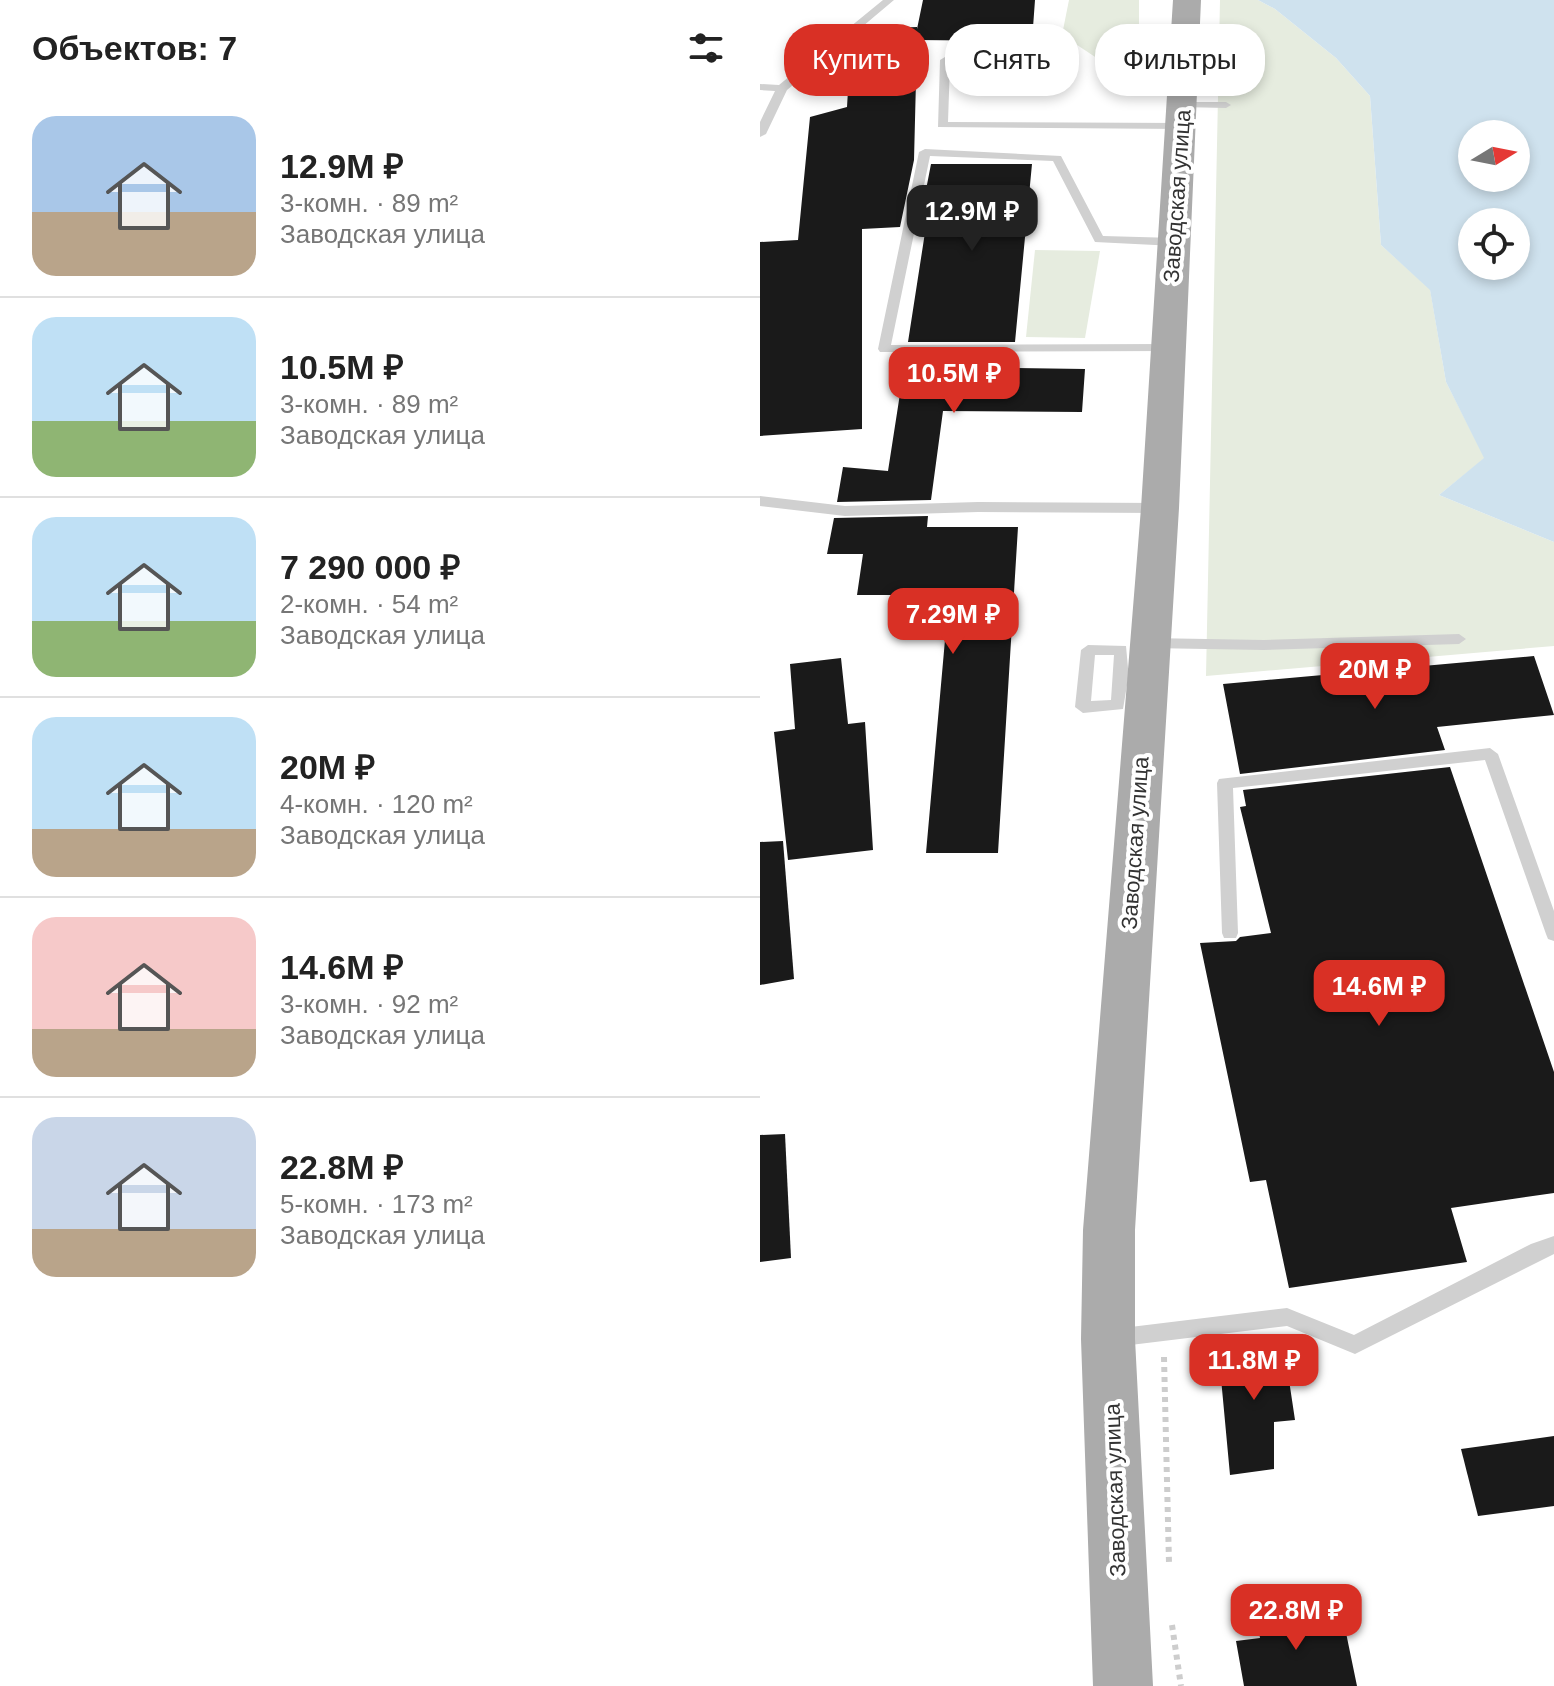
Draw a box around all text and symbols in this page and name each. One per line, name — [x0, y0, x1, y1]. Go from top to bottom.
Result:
chip: Купить — [784, 24, 929, 96]
chip: Снять — [945, 24, 1079, 96]
chip: Фильтры — [1095, 24, 1265, 96]
icon: filters — [684, 26, 728, 70]
text: Объектов: 7 — [32, 29, 237, 67]
street label: Заводская улица — [1158, 108, 1196, 283]
north arrow — [1458, 120, 1530, 192]
map controls — [1458, 120, 1530, 280]
text: 12.9M ₽ — [280, 147, 404, 185]
icon: home — [96, 148, 192, 244]
pin: 12.9M ₽ — [898, 185, 1046, 253]
text: 3-комн. · 89 m² — [280, 188, 458, 218]
text: 12.9M ₽ — [925, 196, 1019, 226]
button: locate — [1458, 208, 1530, 280]
text: Заводская улица — [280, 219, 485, 249]
pin: 10.5M ₽ — [880, 347, 1028, 415]
text: 10.5M ₽ — [280, 348, 404, 386]
icon: home — [96, 349, 192, 445]
text: 10.5M ₽ — [907, 358, 1001, 388]
text: 3-комн. · 89 m² — [280, 389, 458, 419]
text: Заводская улица — [280, 420, 485, 450]
text: 7 290 000 ₽ — [280, 548, 461, 586]
icon: home — [96, 549, 192, 645]
pin: 7.29M ₽ — [879, 588, 1027, 656]
text: 2-комн. · 54 m² — [280, 589, 458, 619]
text: 7.29M ₽ — [906, 599, 1000, 629]
text: Заводская улица — [280, 620, 485, 650]
pin: 20M ₽ — [1319, 643, 1431, 711]
text: 20M ₽ — [1339, 654, 1411, 684]
text: 20M ₽ — [280, 748, 375, 786]
icon: home — [96, 749, 192, 845]
street label: Заводская улица — [1116, 755, 1154, 930]
text: 4-комн. · 120 m² — [280, 789, 473, 819]
text: Заводская улица — [280, 820, 485, 850]
text: 14.6M ₽ — [280, 948, 404, 986]
icon: home — [96, 949, 192, 1045]
pin: 14.6M ₽ — [1305, 960, 1453, 1028]
text: 14.6M ₽ — [1332, 971, 1426, 1001]
text: 3-комн. · 92 m² — [280, 989, 458, 1019]
text: Заводская улица — [280, 1020, 485, 1050]
text: 22.8M ₽ — [280, 1148, 404, 1186]
icon: home — [96, 1149, 192, 1245]
text: 5-комн. · 173 m² — [280, 1189, 473, 1219]
text: Заводская улица — [280, 1220, 485, 1250]
pin: 11.8M ₽ — [1180, 1334, 1328, 1402]
text: 11.8M ₽ — [1207, 1345, 1301, 1375]
street label: Заводская улица — [1099, 1402, 1131, 1577]
pin: 22.8M ₽ — [1222, 1584, 1370, 1652]
text: 22.8M ₽ — [1249, 1595, 1343, 1625]

